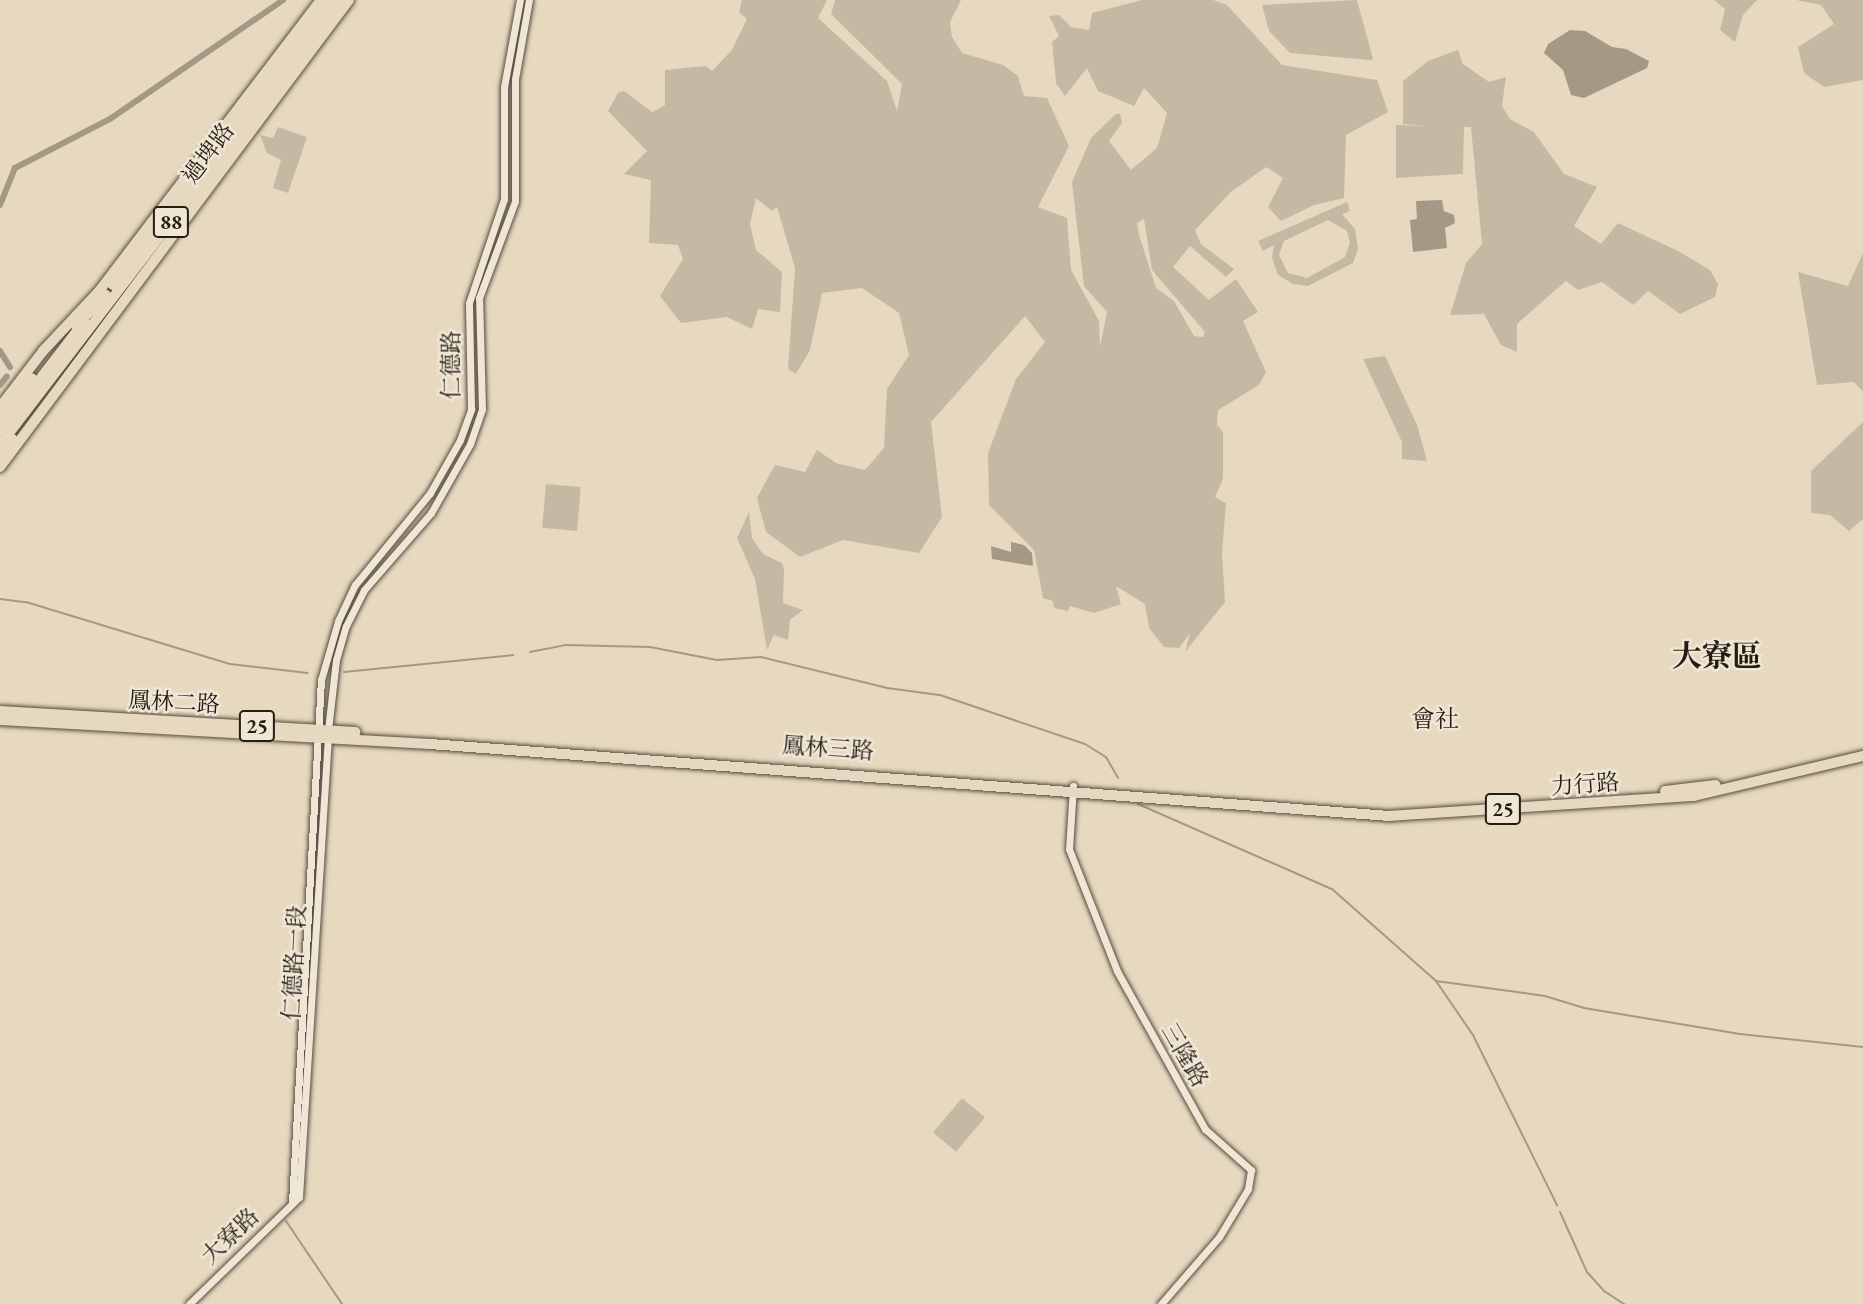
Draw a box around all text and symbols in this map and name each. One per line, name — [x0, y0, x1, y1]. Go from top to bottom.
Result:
street label: 過埤路 — [176, 117, 240, 189]
road number: 88 — [152, 204, 190, 240]
street label: 仁德路 — [437, 331, 465, 399]
district label: 大寮區 — [1672, 638, 1762, 674]
street label: 鳳林二路 — [127, 686, 221, 718]
district label: 會社 — [1411, 705, 1459, 733]
road number: 25 — [238, 708, 276, 744]
street label: 鳳林三路 — [781, 731, 875, 765]
street label: 力行路 — [1550, 768, 1620, 800]
road number: 25 — [1484, 792, 1522, 826]
street label: 仁德路一段 — [277, 905, 311, 1021]
street label: 三隆路 — [1156, 1018, 1214, 1092]
street label: 大寮路 — [196, 1202, 264, 1270]

